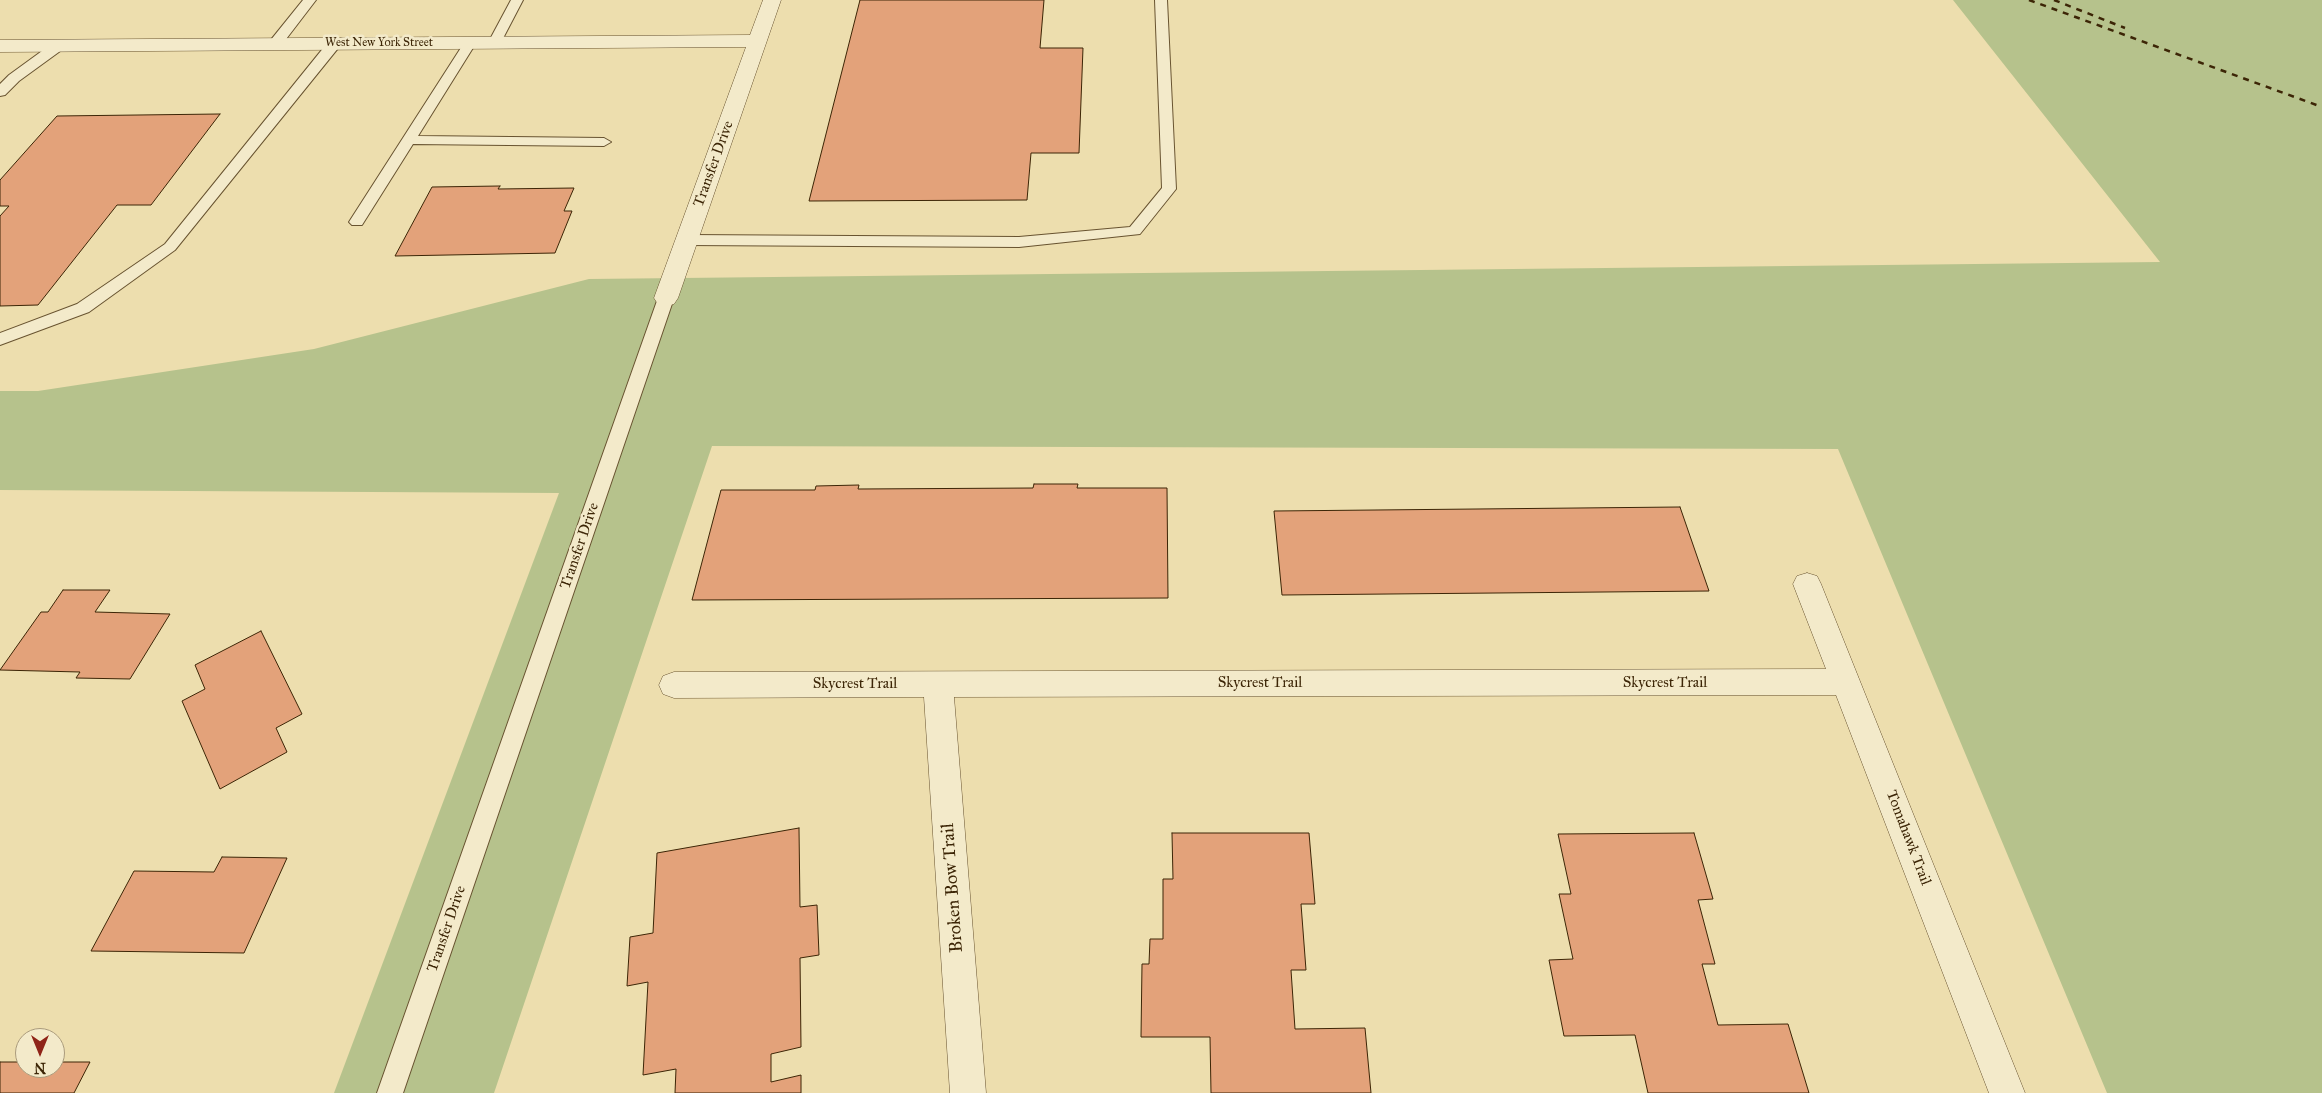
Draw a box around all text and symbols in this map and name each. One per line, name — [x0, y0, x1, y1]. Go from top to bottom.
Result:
street label: West New York Street — [325, 36, 433, 50]
street label: Transfer Drive — [690, 119, 738, 209]
street label: Transfer Drive — [557, 500, 603, 592]
street label: Skycrest Trail — [1218, 674, 1302, 692]
street label: Skycrest Trail — [1623, 674, 1707, 692]
street label: Skycrest Trail — [813, 675, 897, 693]
street label: Tomahawk Trail — [1882, 788, 1934, 888]
street label: Broken Bow Trail — [938, 823, 968, 953]
street label: Transfer Drive — [424, 883, 470, 975]
north arrow — [15, 1028, 65, 1078]
text: N — [34, 1059, 46, 1076]

